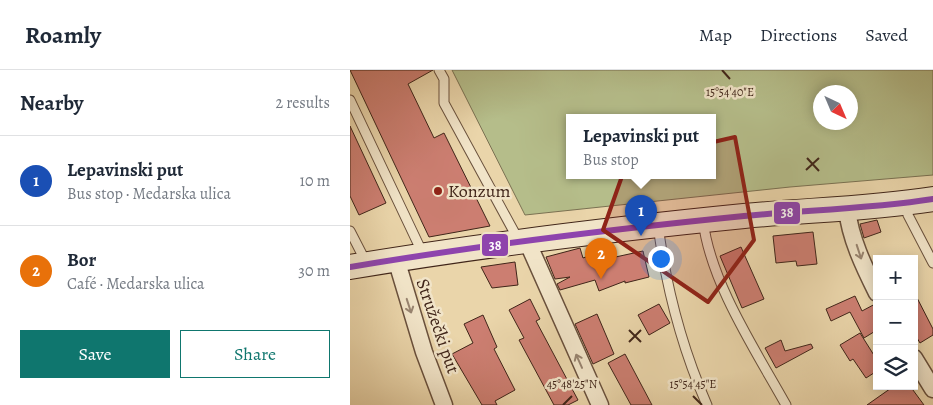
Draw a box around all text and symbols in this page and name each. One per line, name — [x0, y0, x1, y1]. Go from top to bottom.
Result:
text: Roamly — [25, 19, 101, 51]
text: Map — [699, 23, 732, 47]
text: Directions — [760, 23, 837, 47]
text: Saved — [865, 23, 908, 47]
text: 15°54'40"E — [706, 84, 754, 100]
north arrow — [813, 85, 858, 130]
text: Nearby — [20, 89, 83, 117]
text: 2 results — [275, 92, 330, 114]
popup — [566, 114, 716, 179]
text: Lepavinski put — [583, 123, 699, 149]
text: Bus stop — [583, 149, 639, 171]
text: Lepavinski put — [67, 157, 183, 183]
text: 1 — [33, 170, 39, 192]
text: 10 m — [300, 170, 330, 192]
place label: Konzum — [448, 179, 511, 203]
text: Bus stop · Medarska ulica — [67, 183, 231, 205]
marker: Konzum — [432, 185, 444, 197]
pin: 1 — [625, 195, 657, 236]
line badge: 38 — [773, 201, 801, 225]
text: 38 — [781, 203, 794, 222]
line badge: 38 — [481, 233, 509, 257]
text: 38 — [489, 236, 502, 255]
pin: 2 — [585, 238, 617, 279]
one-way arrow — [854, 244, 864, 260]
your location — [648, 246, 674, 272]
text: Bor — [67, 247, 96, 273]
map controls — [873, 255, 918, 390]
button: + — [873, 255, 918, 300]
text: 2 — [32, 260, 40, 282]
text: 30 m — [298, 260, 330, 282]
text: Café · Medarska ulica — [67, 273, 205, 295]
street label: Stružečki put — [411, 275, 465, 377]
one-way arrow — [405, 298, 414, 313]
button: − — [873, 300, 918, 345]
button: Save — [20, 330, 170, 378]
button: Share — [180, 330, 330, 378]
button: layers — [873, 345, 918, 390]
one-way arrow — [574, 354, 584, 369]
text: 45°48'25"N — [547, 376, 598, 392]
text: 15°54'45"E — [670, 376, 716, 392]

